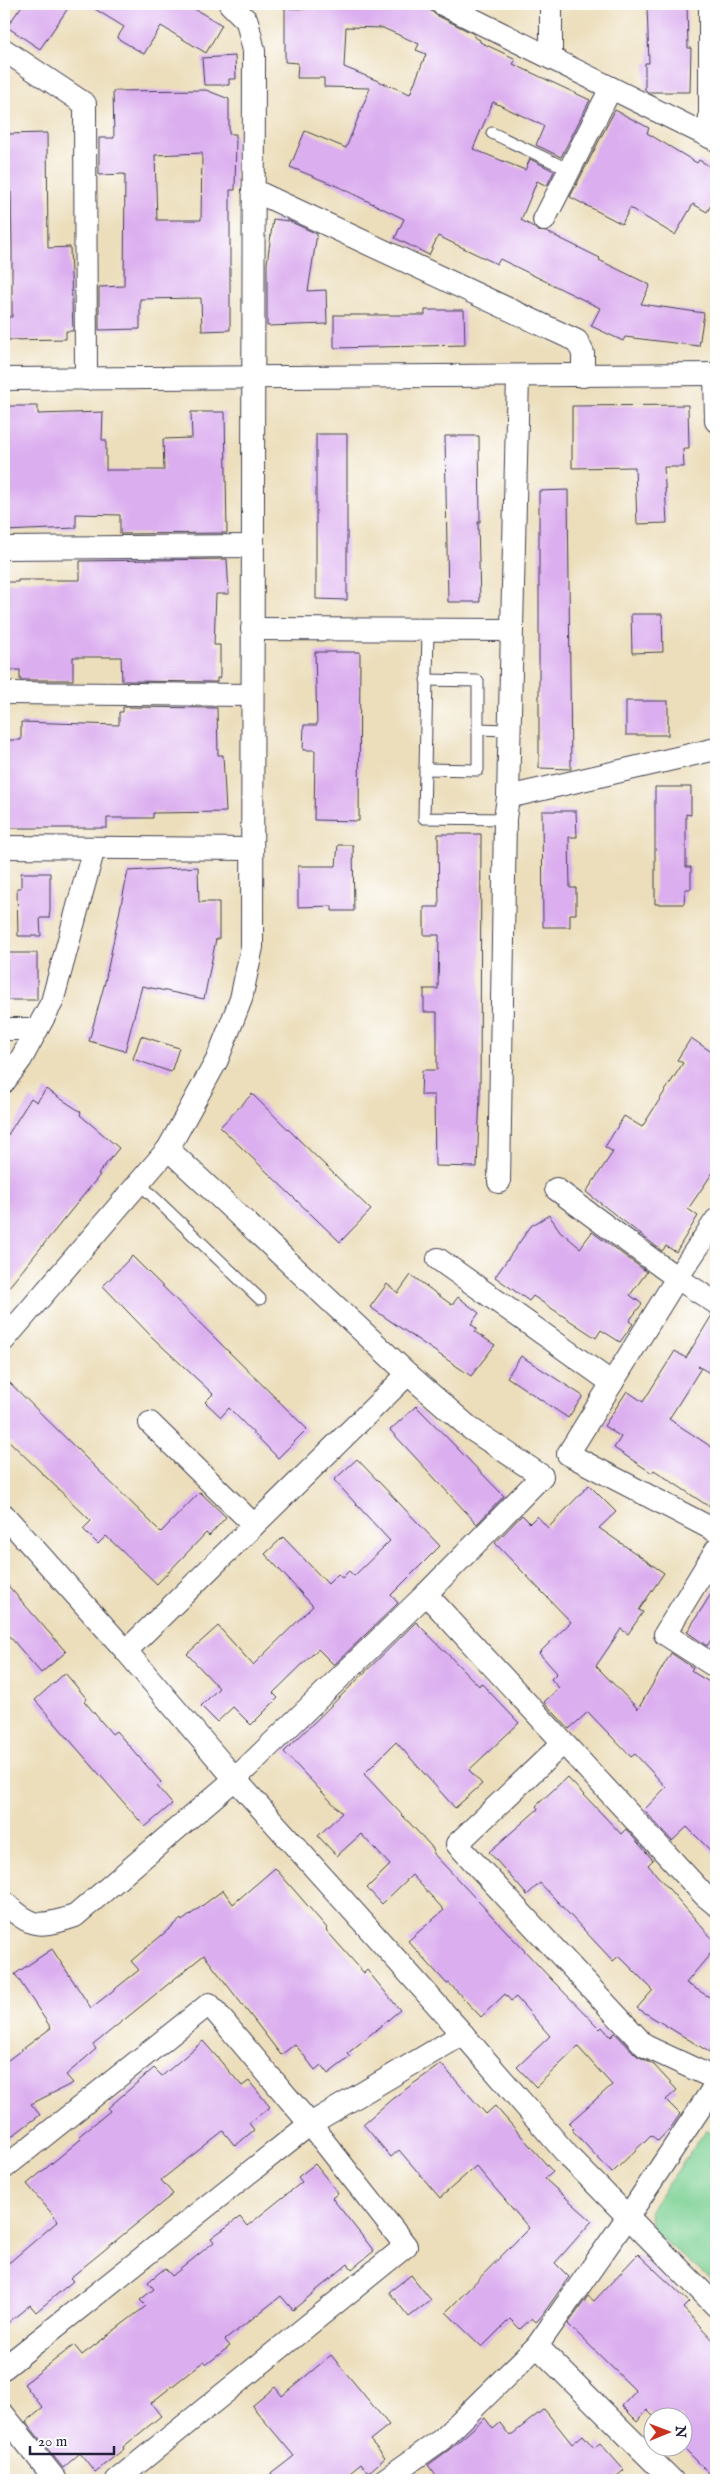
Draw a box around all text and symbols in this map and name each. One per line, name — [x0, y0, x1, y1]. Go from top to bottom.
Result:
north arrow — [642, 2406, 692, 2456]
scale bar — [30, 2424, 114, 2456]
text: N — [671, 2425, 689, 2438]
text: 20 m — [38, 2432, 68, 2451]

